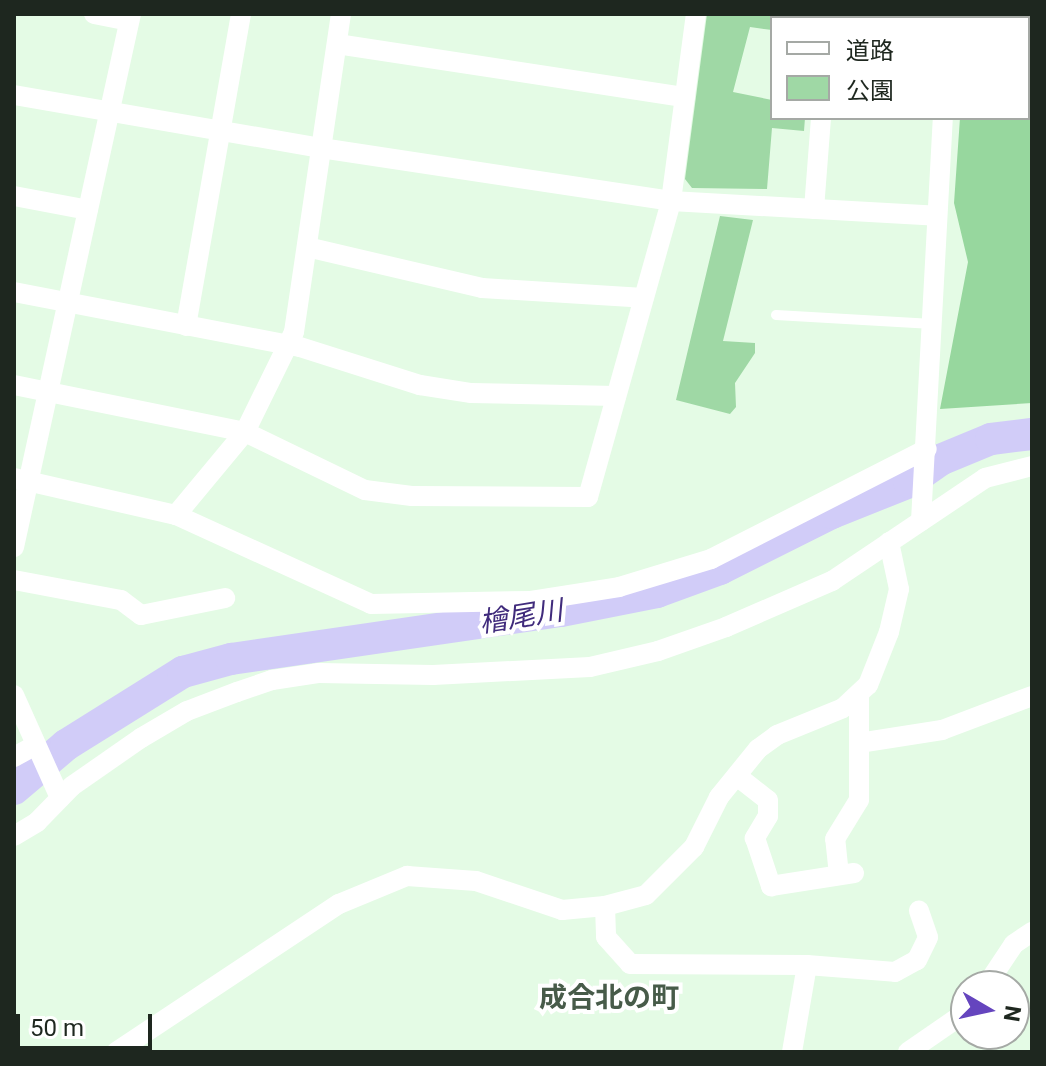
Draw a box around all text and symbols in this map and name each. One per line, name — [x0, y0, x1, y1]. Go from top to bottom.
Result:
legend — [770, 16, 1030, 120]
text: 道路 — [846, 37, 894, 65]
text: 公園 — [846, 77, 894, 105]
water label: 檜尾川 — [477, 594, 565, 640]
north arrow — [950, 970, 1030, 1050]
district label: 成合北の町 — [539, 981, 679, 1015]
scale bar — [20, 998, 156, 1048]
text: N — [999, 1004, 1026, 1023]
text: 50 m — [30, 1014, 84, 1042]

